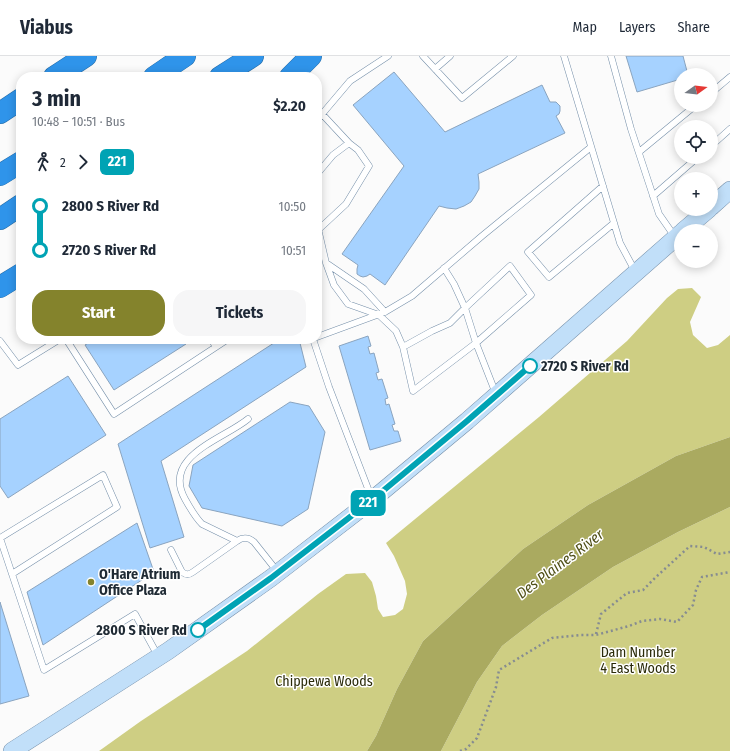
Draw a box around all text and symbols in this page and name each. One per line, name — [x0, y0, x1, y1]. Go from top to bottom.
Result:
text: Viabus — [20, 16, 73, 39]
text: Map — [573, 19, 597, 36]
text: Layers — [619, 19, 655, 36]
text: Share — [677, 19, 710, 36]
north arrow — [674, 68, 718, 112]
map controls — [674, 68, 718, 268]
text: 3 min — [32, 85, 81, 112]
text: $2.20 — [273, 97, 306, 115]
text: 10:48 – 10:51 · Bus — [32, 114, 125, 129]
button: locate — [674, 120, 718, 164]
icon: walk — [32, 151, 54, 173]
icon: forward — [72, 151, 94, 173]
text: 221 — [108, 153, 126, 170]
text: 2 — [60, 155, 66, 170]
button: + — [674, 172, 718, 216]
text: 2800 S River Rd — [62, 197, 159, 215]
text: 10:50 — [279, 199, 306, 214]
button: − — [674, 224, 718, 268]
text: 2720 S River Rd — [62, 241, 156, 259]
text: 10:51 — [281, 243, 306, 258]
button: Start — [32, 290, 165, 336]
button: Tickets — [173, 290, 306, 336]
marker: 2720 S River Rd — [522, 358, 538, 374]
place label: 2720 S River Rd — [540, 358, 629, 375]
line badge: 221 — [345, 490, 391, 516]
text: 221 — [359, 494, 377, 511]
water label: Des Plaines River — [513, 525, 608, 603]
place label: O'Hare Atrium Office Plaza — [99, 566, 181, 599]
marker: O'Hare Atrium Office Plaza — [86, 577, 96, 587]
place label: 2800 S River Rd — [95, 622, 187, 639]
marker: 2800 S River Rd — [190, 622, 206, 638]
park label: Dam Number 4 East Woods — [600, 644, 676, 677]
park label: Chippewa Woods — [275, 673, 373, 690]

